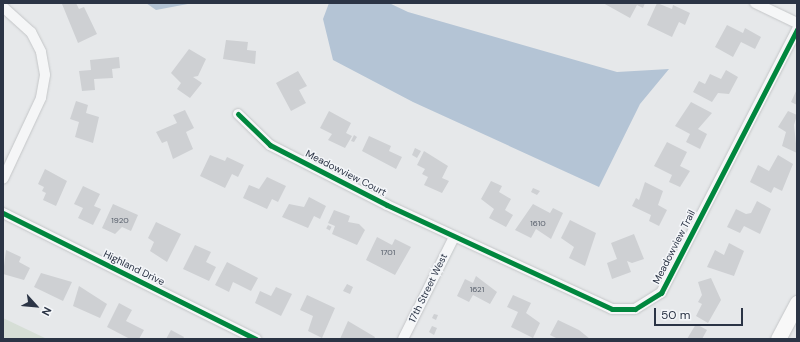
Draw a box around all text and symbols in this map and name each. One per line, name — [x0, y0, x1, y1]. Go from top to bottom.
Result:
street label: Meadowview Court — [304, 147, 388, 199]
street label: Meadowview Trail — [650, 208, 698, 286]
house number: 1920 — [111, 216, 129, 226]
house number: 1610 — [530, 219, 546, 229]
street label: Highland Drive — [101, 248, 167, 288]
house number: 1701 — [381, 248, 395, 258]
street label: 17th Street West — [406, 252, 450, 324]
house number: 1621 — [470, 285, 484, 295]
north arrow — [16, 286, 56, 326]
scale bar — [656, 300, 745, 326]
text: N — [39, 305, 55, 318]
text: 50 m — [661, 307, 690, 323]

